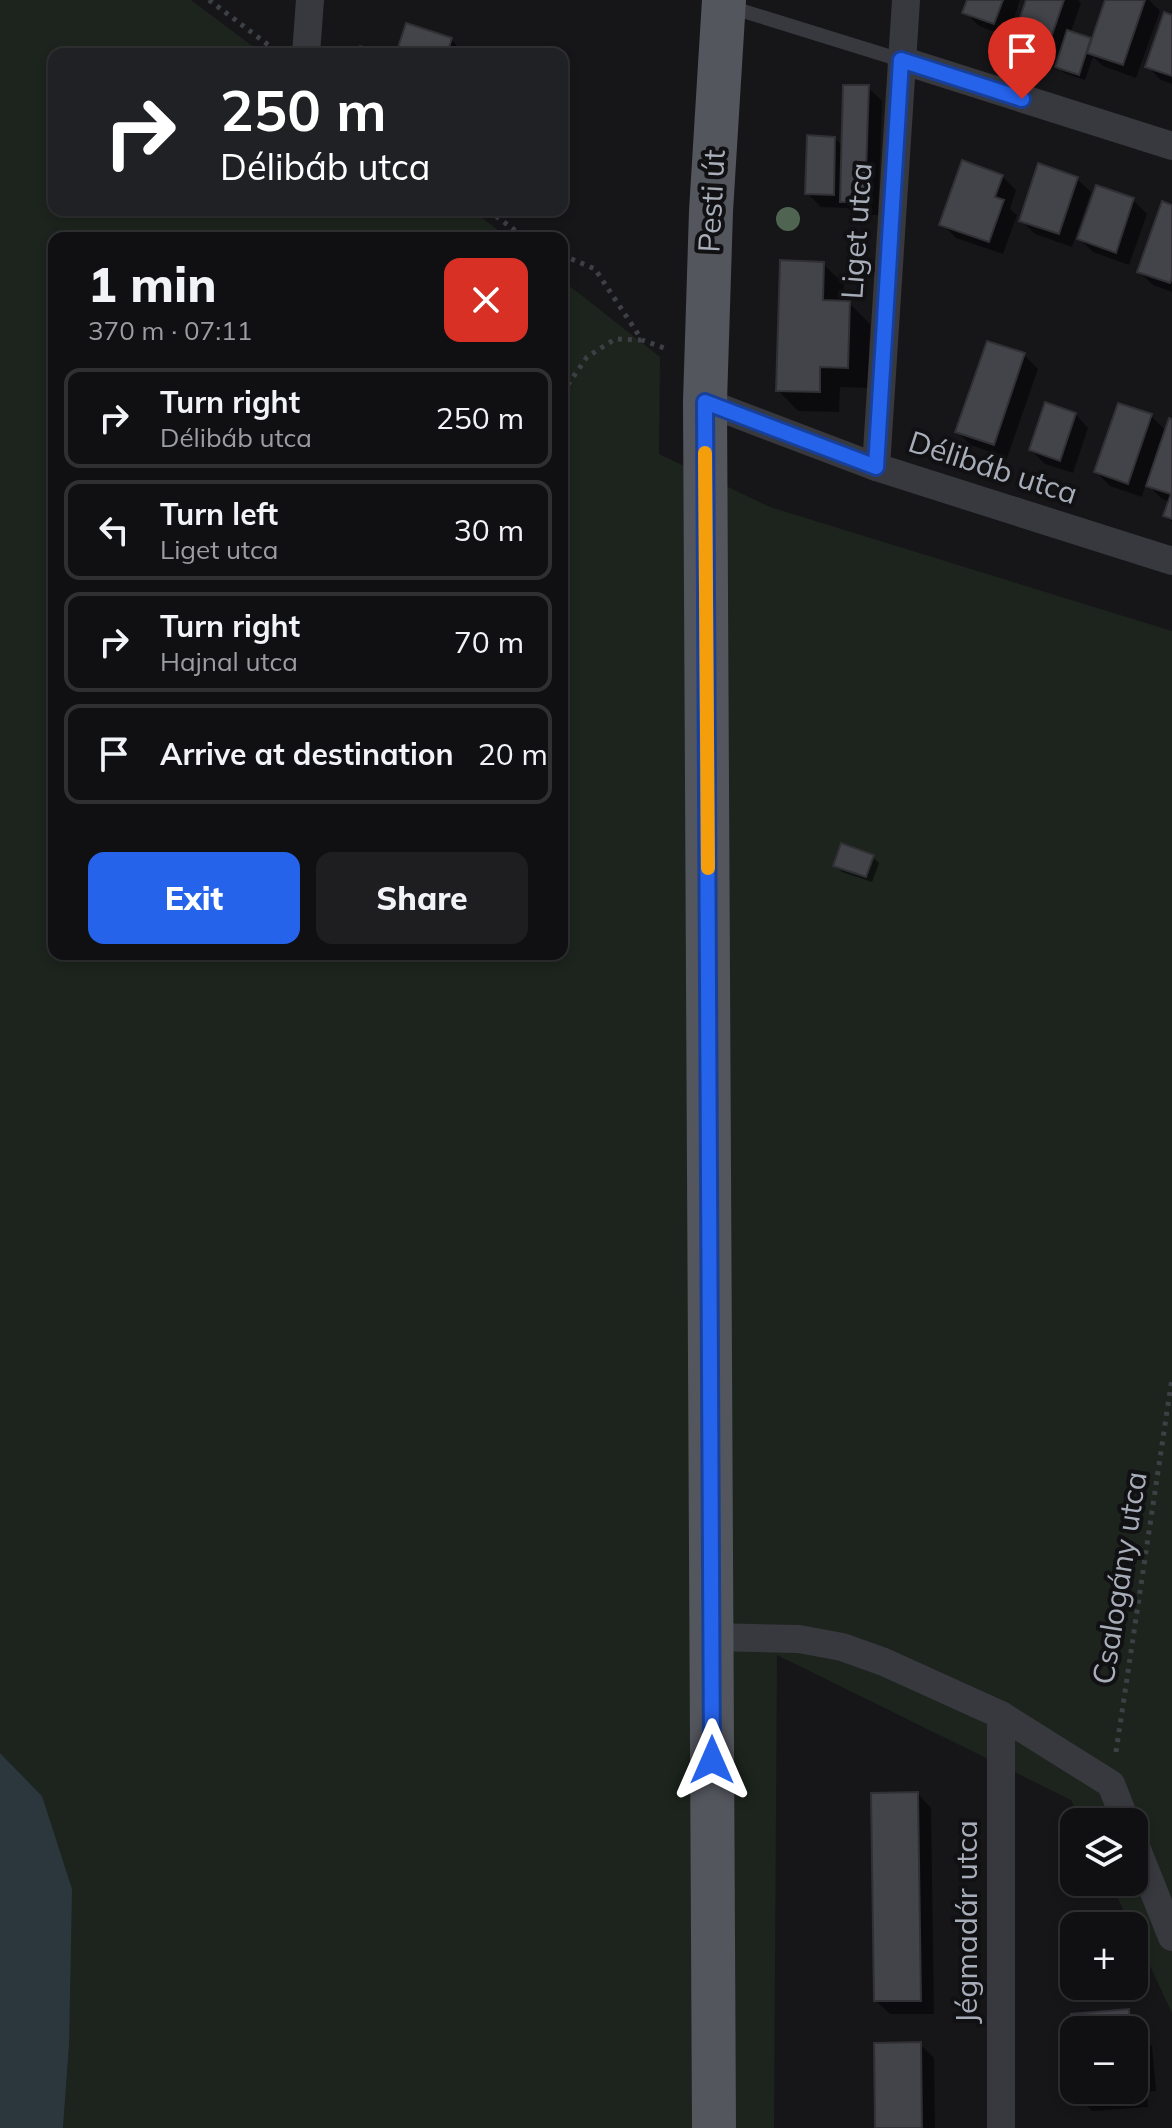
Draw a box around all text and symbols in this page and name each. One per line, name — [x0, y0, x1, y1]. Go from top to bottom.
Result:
pin — [988, 17, 1056, 99]
icon: arrive — [1000, 29, 1044, 73]
text: 250 m — [220, 75, 387, 145]
icon: right — [88, 80, 192, 184]
text: Délibáb utca — [220, 144, 430, 189]
street label: Pesti út — [689, 148, 733, 253]
street label: Liget utca — [832, 161, 880, 300]
text: 1 min — [88, 254, 217, 314]
button: close — [444, 258, 528, 342]
text: 370 m · 07:11 — [88, 314, 252, 347]
text: Turn right — [160, 383, 300, 421]
icon: right — [92, 396, 136, 440]
text: 250 m — [436, 399, 524, 437]
text: Délibáb utca — [160, 421, 312, 454]
street label: Délibáb utca — [904, 422, 1083, 512]
text: Turn left — [160, 495, 278, 533]
icon: left — [92, 508, 136, 552]
text: 30 m — [454, 511, 524, 549]
text: Liget utca — [160, 533, 278, 566]
text: Turn right — [160, 607, 300, 645]
icon: right — [92, 620, 136, 664]
text: 70 m — [454, 623, 524, 661]
text: Hajnal utca — [160, 645, 298, 678]
icon: arrive — [92, 732, 136, 776]
text: Arrive at destination — [160, 735, 454, 773]
text: 20 m — [478, 735, 548, 773]
button: Exit — [88, 852, 300, 944]
button: Share — [316, 852, 528, 944]
street label: Csalogány utca — [1083, 1469, 1155, 1687]
position arrow — [670, 1718, 754, 1802]
map controls — [1060, 1808, 1148, 2104]
button: layers — [1060, 1808, 1148, 1896]
street label: Jégmadár utca — [947, 1820, 985, 2024]
button: + — [1060, 1912, 1148, 2000]
button: − — [1060, 2016, 1148, 2104]

